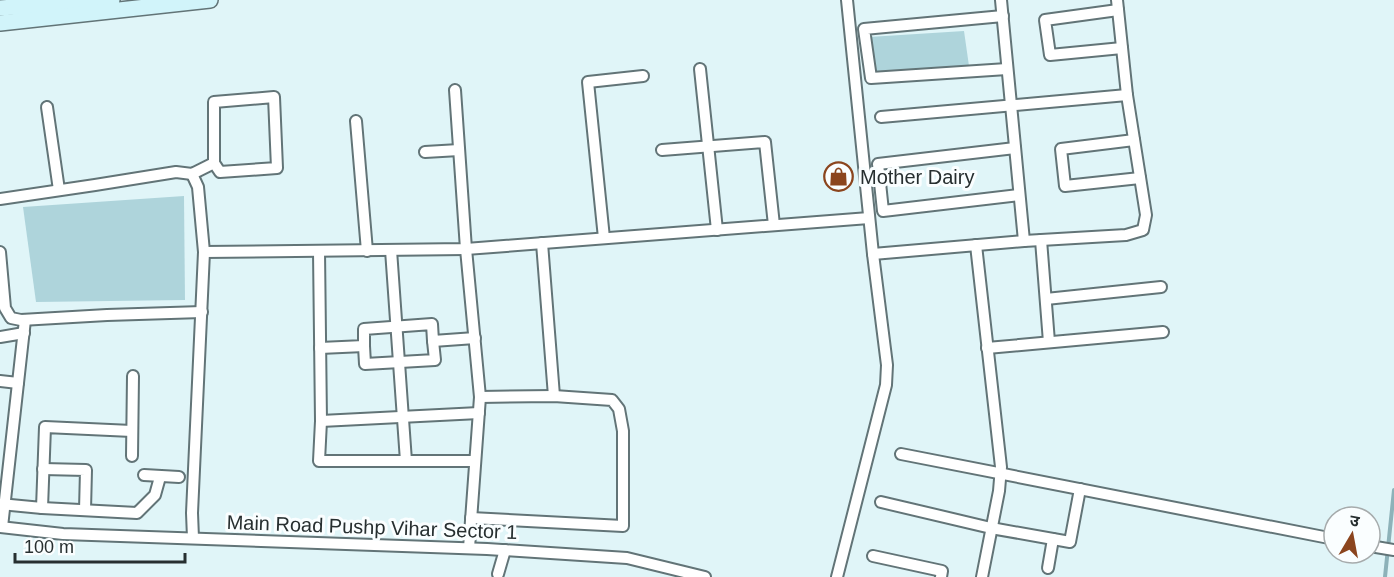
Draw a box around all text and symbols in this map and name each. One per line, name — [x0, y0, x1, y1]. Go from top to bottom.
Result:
shop icon: Mother Dairy — [823, 161, 855, 193]
place label: Mother Dairy — [860, 166, 974, 188]
north arrow — [1322, 505, 1382, 565]
street label: Main Road Pushp Vihar Sector 1 — [226, 511, 518, 543]
text: उ — [1348, 512, 1361, 530]
scale bar — [15, 526, 184, 564]
text: 100 m — [24, 537, 74, 557]

